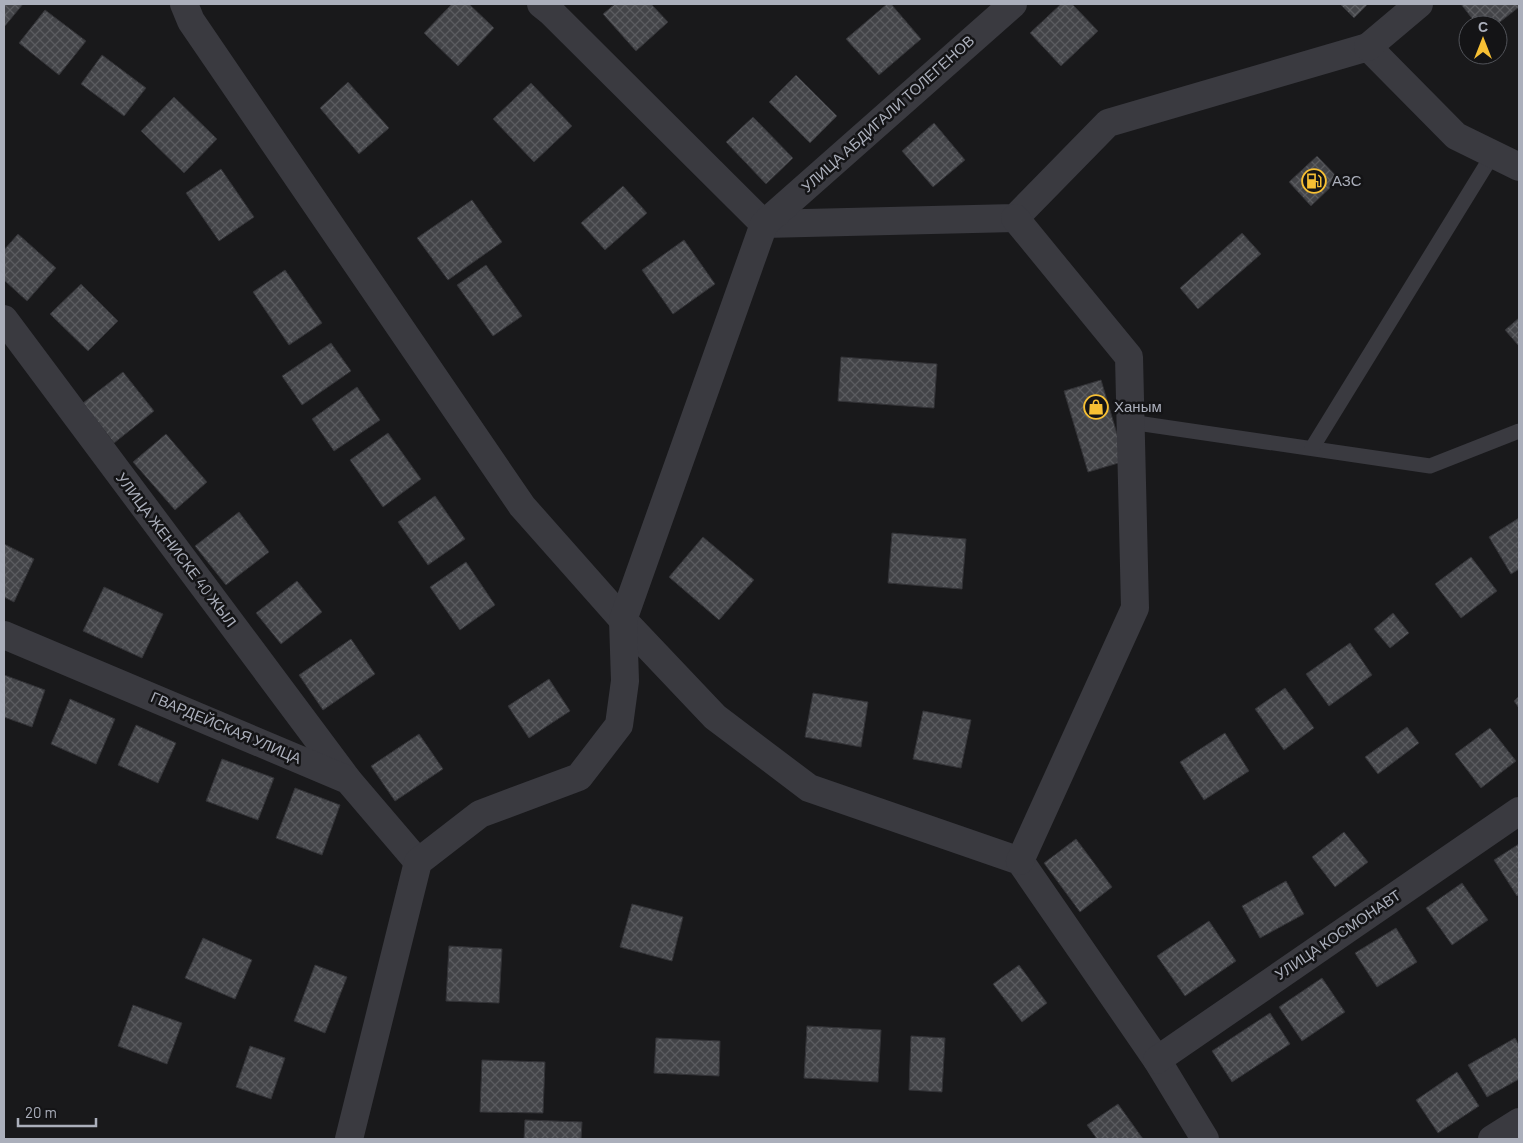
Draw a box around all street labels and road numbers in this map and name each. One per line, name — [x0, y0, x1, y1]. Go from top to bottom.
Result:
street label: УЛИЦА АБДИГАЛИ ТОЛЕГЕНОВ — [797, 31, 977, 196]
street label: УЛИЦА ЖЕНИСКЕ 40 ЖЫЛ — [113, 469, 241, 630]
street label: ГВАРДЕЙСКАЯ УЛИЦА — [148, 687, 304, 767]
street label: УЛИЦА КОСМОНАВТ — [1271, 885, 1404, 983]

